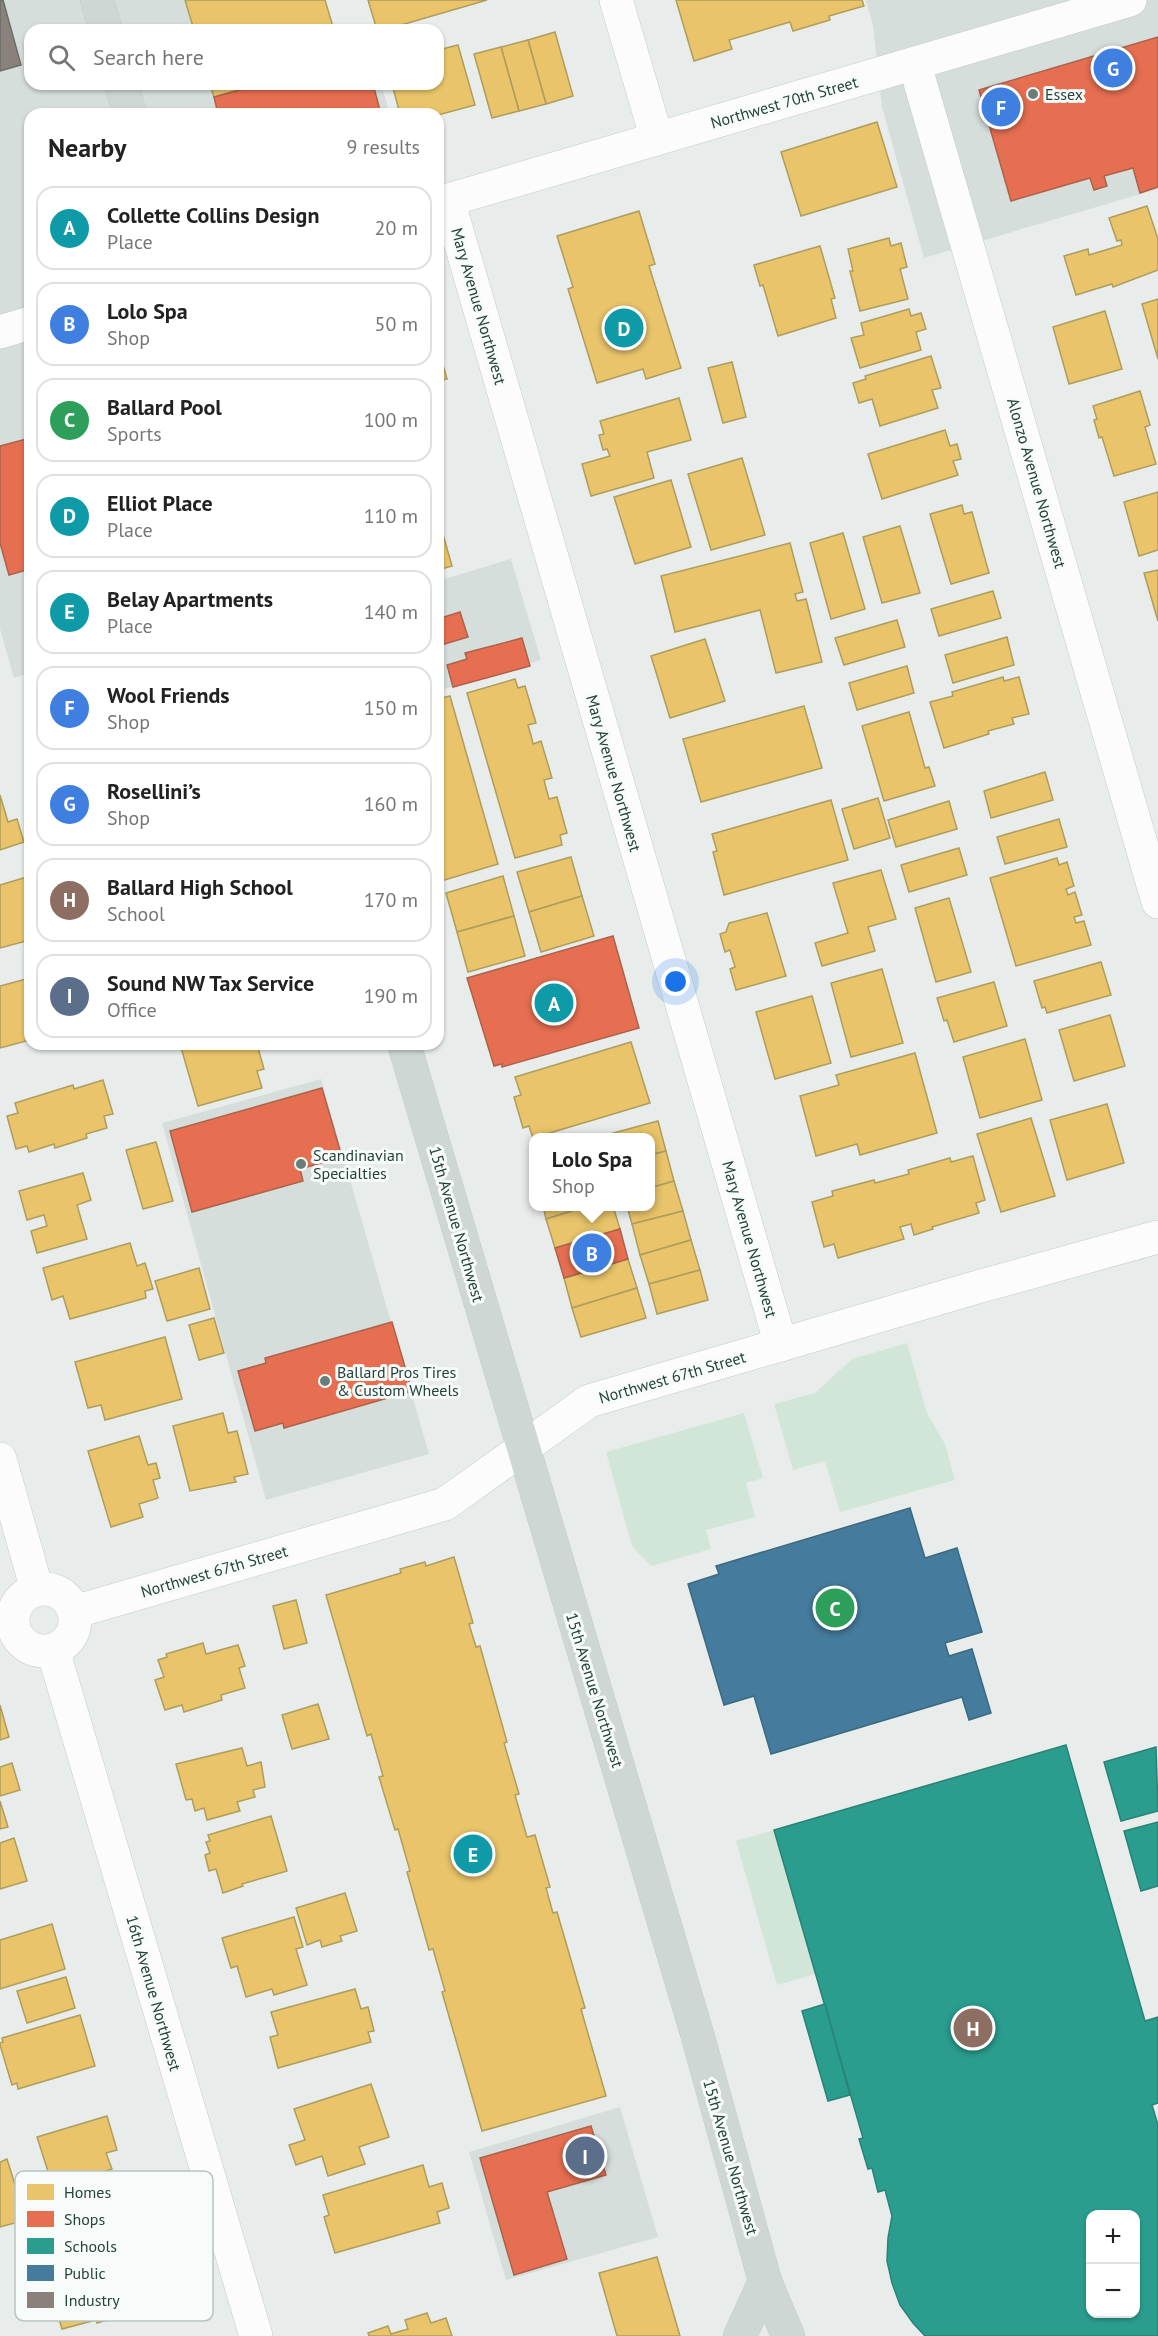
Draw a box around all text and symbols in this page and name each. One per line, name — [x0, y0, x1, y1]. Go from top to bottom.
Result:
search box — [24, 24, 444, 90]
icon: search — [45, 41, 78, 74]
text: Search here — [93, 43, 204, 71]
pin: G — [1094, 46, 1132, 90]
street label: Northwest 70th Street — [708, 71, 861, 133]
pin: F — [982, 84, 1020, 130]
place label: Essex — [1045, 84, 1083, 104]
marker: Essex — [1026, 87, 1040, 101]
text: Nearby — [48, 131, 126, 164]
text: 9 results — [347, 134, 420, 160]
text: Collette Collins Design — [107, 201, 319, 229]
text: A — [63, 215, 76, 241]
text: 20 m — [375, 215, 418, 241]
street label: Mary Avenue Northwest — [447, 225, 511, 387]
text: Place — [107, 229, 153, 255]
text: Lolo Spa — [107, 297, 188, 325]
pin: D — [604, 306, 644, 350]
text: B — [64, 311, 75, 337]
text: 50 m — [375, 311, 418, 337]
text: Shop — [107, 325, 150, 351]
text: Ballard Pool — [107, 393, 222, 421]
street label: Alonzo Avenue Northwest — [1003, 396, 1071, 571]
text: C — [64, 407, 75, 433]
text: 100 m — [364, 407, 418, 433]
text: Sports — [107, 421, 162, 447]
text: Elliot Place — [107, 489, 213, 517]
text: D — [63, 503, 76, 529]
text: 110 m — [364, 503, 418, 529]
text: Place — [107, 517, 153, 543]
text: Belay Apartments — [107, 585, 273, 613]
text: E — [64, 599, 75, 625]
text: 140 m — [364, 599, 418, 625]
text: Place — [107, 613, 153, 639]
text: Wool Friends — [107, 681, 230, 709]
street label: Mary Avenue Northwest — [582, 692, 646, 854]
text: F — [64, 695, 75, 721]
text: 150 m — [364, 695, 418, 721]
text: Shop — [107, 709, 150, 735]
text: Rosellini’s — [107, 777, 201, 805]
text: G — [63, 791, 76, 817]
text: 160 m — [364, 791, 418, 817]
text: Shop — [107, 805, 150, 831]
text: Ballard High School — [107, 873, 293, 901]
text: H — [63, 887, 76, 913]
text: 170 m — [364, 887, 418, 913]
text: School — [107, 901, 165, 927]
your location — [661, 967, 690, 996]
text: Sound NW Tax Service — [107, 969, 314, 997]
pin: A — [534, 980, 574, 1026]
text: I — [67, 983, 72, 1009]
text: 190 m — [364, 983, 418, 1009]
text: Office — [107, 997, 157, 1023]
popup — [529, 1133, 655, 1211]
street label: 15th Avenue Northwest — [425, 1144, 489, 1305]
place label: Scandinavian Specialties — [313, 1145, 404, 1183]
text: Lolo Spa — [552, 1145, 632, 1173]
marker: Scandinavian Specialties — [294, 1157, 308, 1171]
street label: Mary Avenue Northwest — [718, 1158, 782, 1320]
text: Shop — [552, 1173, 595, 1199]
pin: B — [572, 1230, 612, 1276]
street label: Northwest 67th Street — [596, 1346, 748, 1408]
place label: Ballard Pros Tires & Custom Wheels — [337, 1362, 459, 1400]
marker: Ballard Pros Tires & Custom Wheels — [318, 1374, 332, 1388]
street label: Northwest 67th Street — [138, 1540, 290, 1602]
pin: C — [816, 1586, 854, 1630]
street label: 15th Avenue Northwest — [562, 1610, 628, 1770]
pin: E — [454, 1832, 492, 1876]
street label: 16th Avenue Northwest — [122, 1913, 186, 2074]
pin: H — [954, 2006, 992, 2050]
street label: 15th Avenue Northwest — [699, 2077, 763, 2238]
pin: I — [566, 2134, 604, 2178]
legend — [15, 2171, 213, 2321]
text: Homes — [64, 2182, 111, 2202]
text: Shops — [64, 2209, 105, 2229]
map controls — [1086, 2210, 1140, 2318]
button: + — [1086, 2210, 1140, 2264]
text: Schools — [64, 2236, 117, 2256]
text: Public — [64, 2263, 106, 2283]
button: − — [1086, 2264, 1140, 2318]
text: Industry — [64, 2290, 120, 2310]

